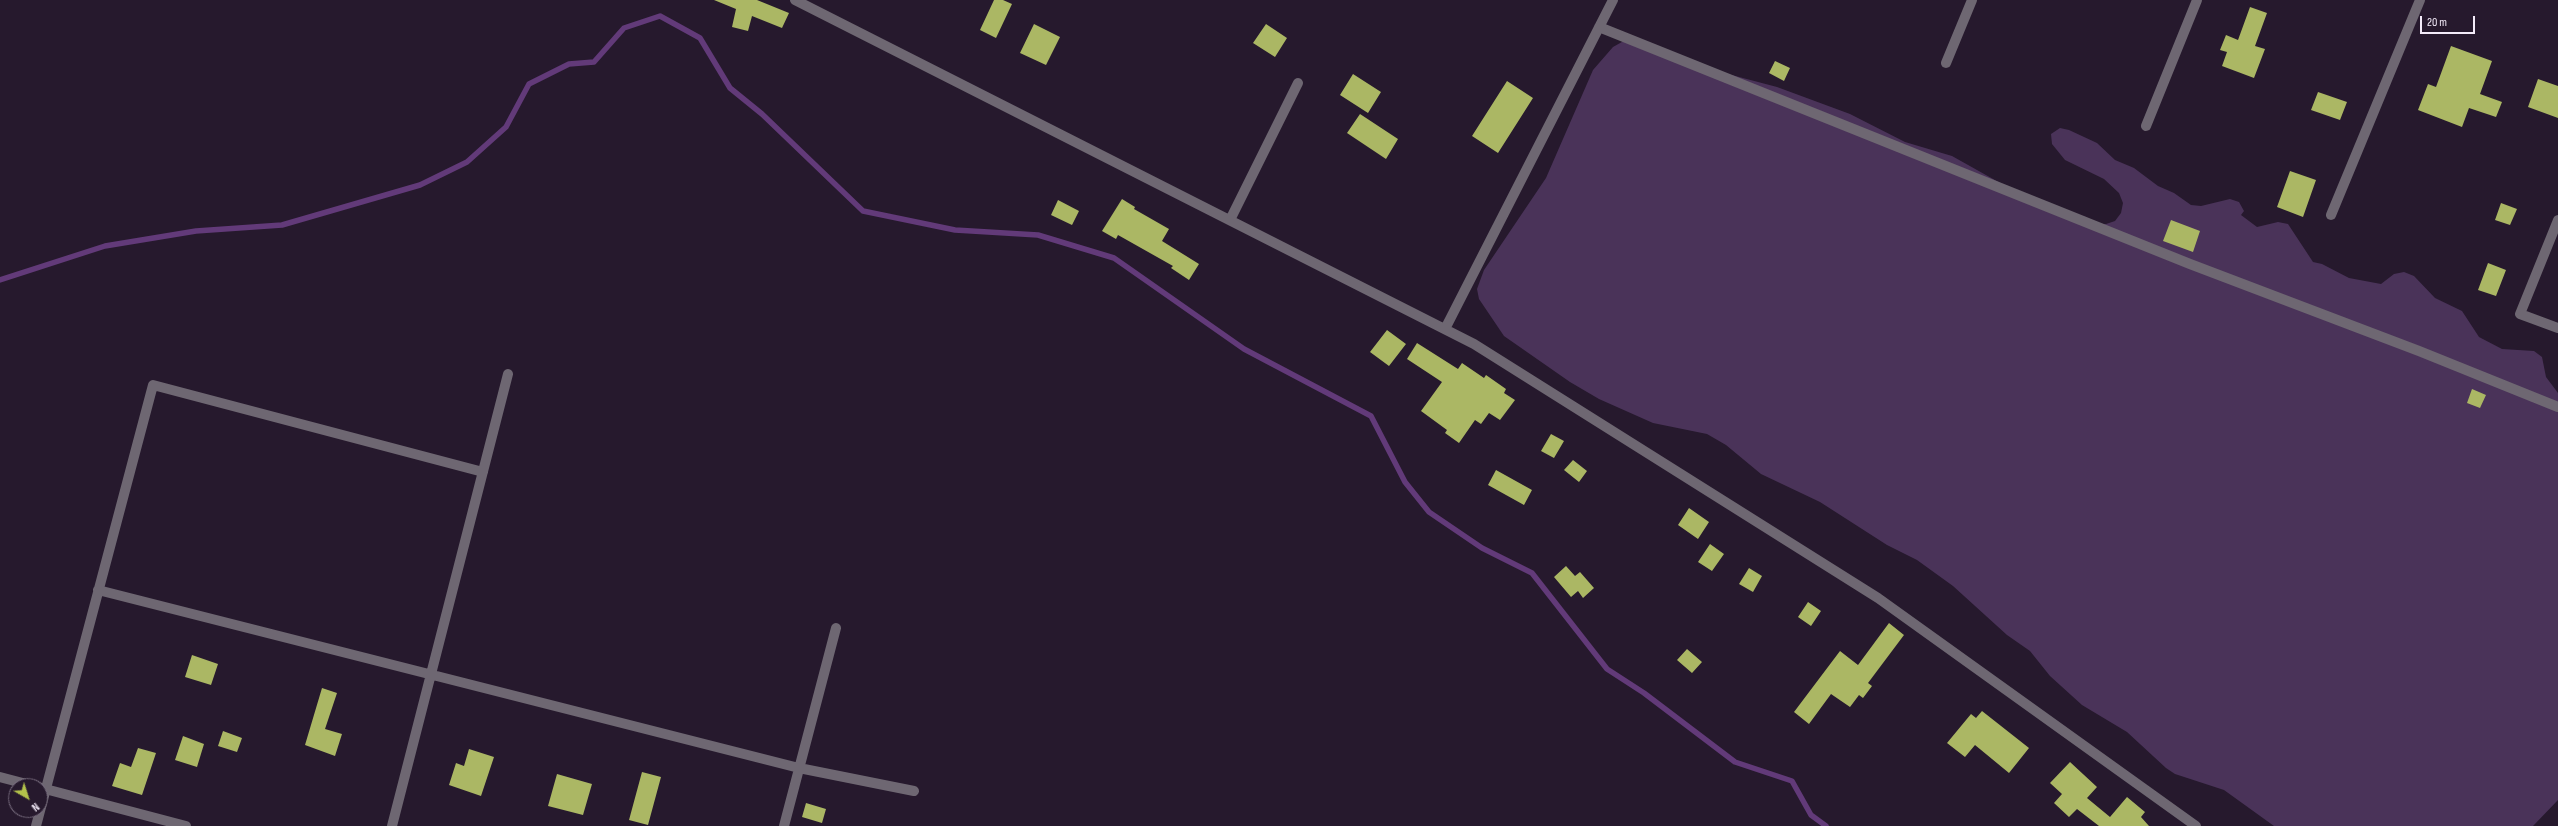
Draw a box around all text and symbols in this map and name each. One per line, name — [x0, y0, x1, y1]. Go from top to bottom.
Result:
scale bar — [2422, 8, 2477, 34]
text: 20 m — [2427, 15, 2447, 30]
north arrow — [8, 778, 48, 818]
text: N — [29, 800, 42, 814]

